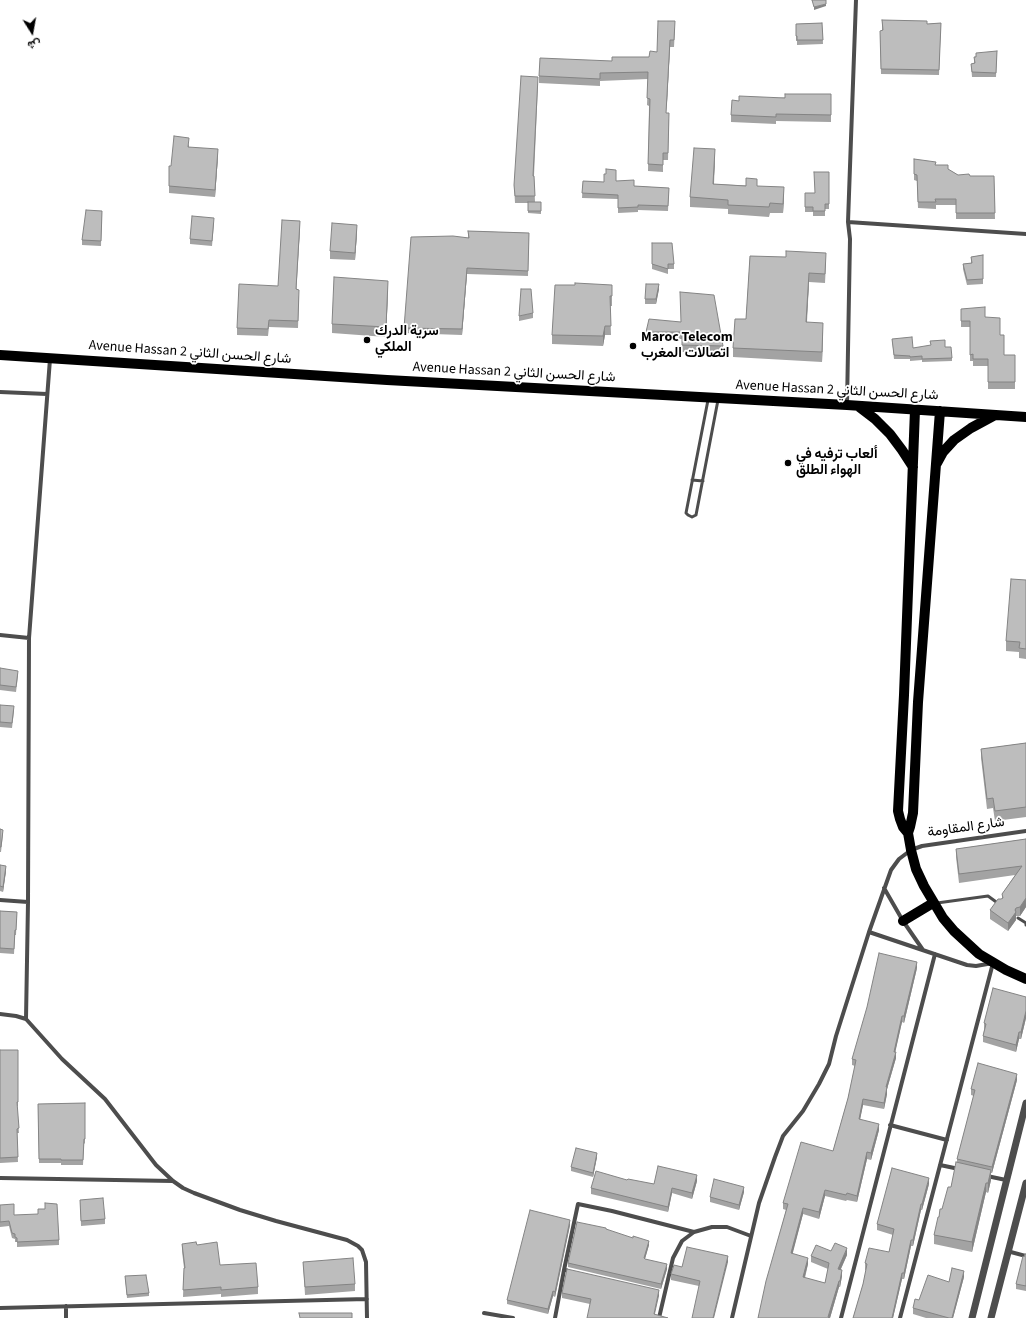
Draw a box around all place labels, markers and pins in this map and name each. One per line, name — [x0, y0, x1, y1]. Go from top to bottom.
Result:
place label: سرية الدرك الملكي — [375, 324, 439, 356]
place label: Maroc Telecom اتصالات المغرب — [641, 330, 733, 362]
marker: سرية الدرك الملكي — [362, 335, 372, 345]
marker: Maroc Telecom اتصالات المغرب — [628, 341, 638, 351]
place label: ألعاب ترفيه في الهواء الطلق — [796, 447, 878, 480]
marker: ألعاب ترفيه في الهواء الطلق — [783, 458, 793, 468]

